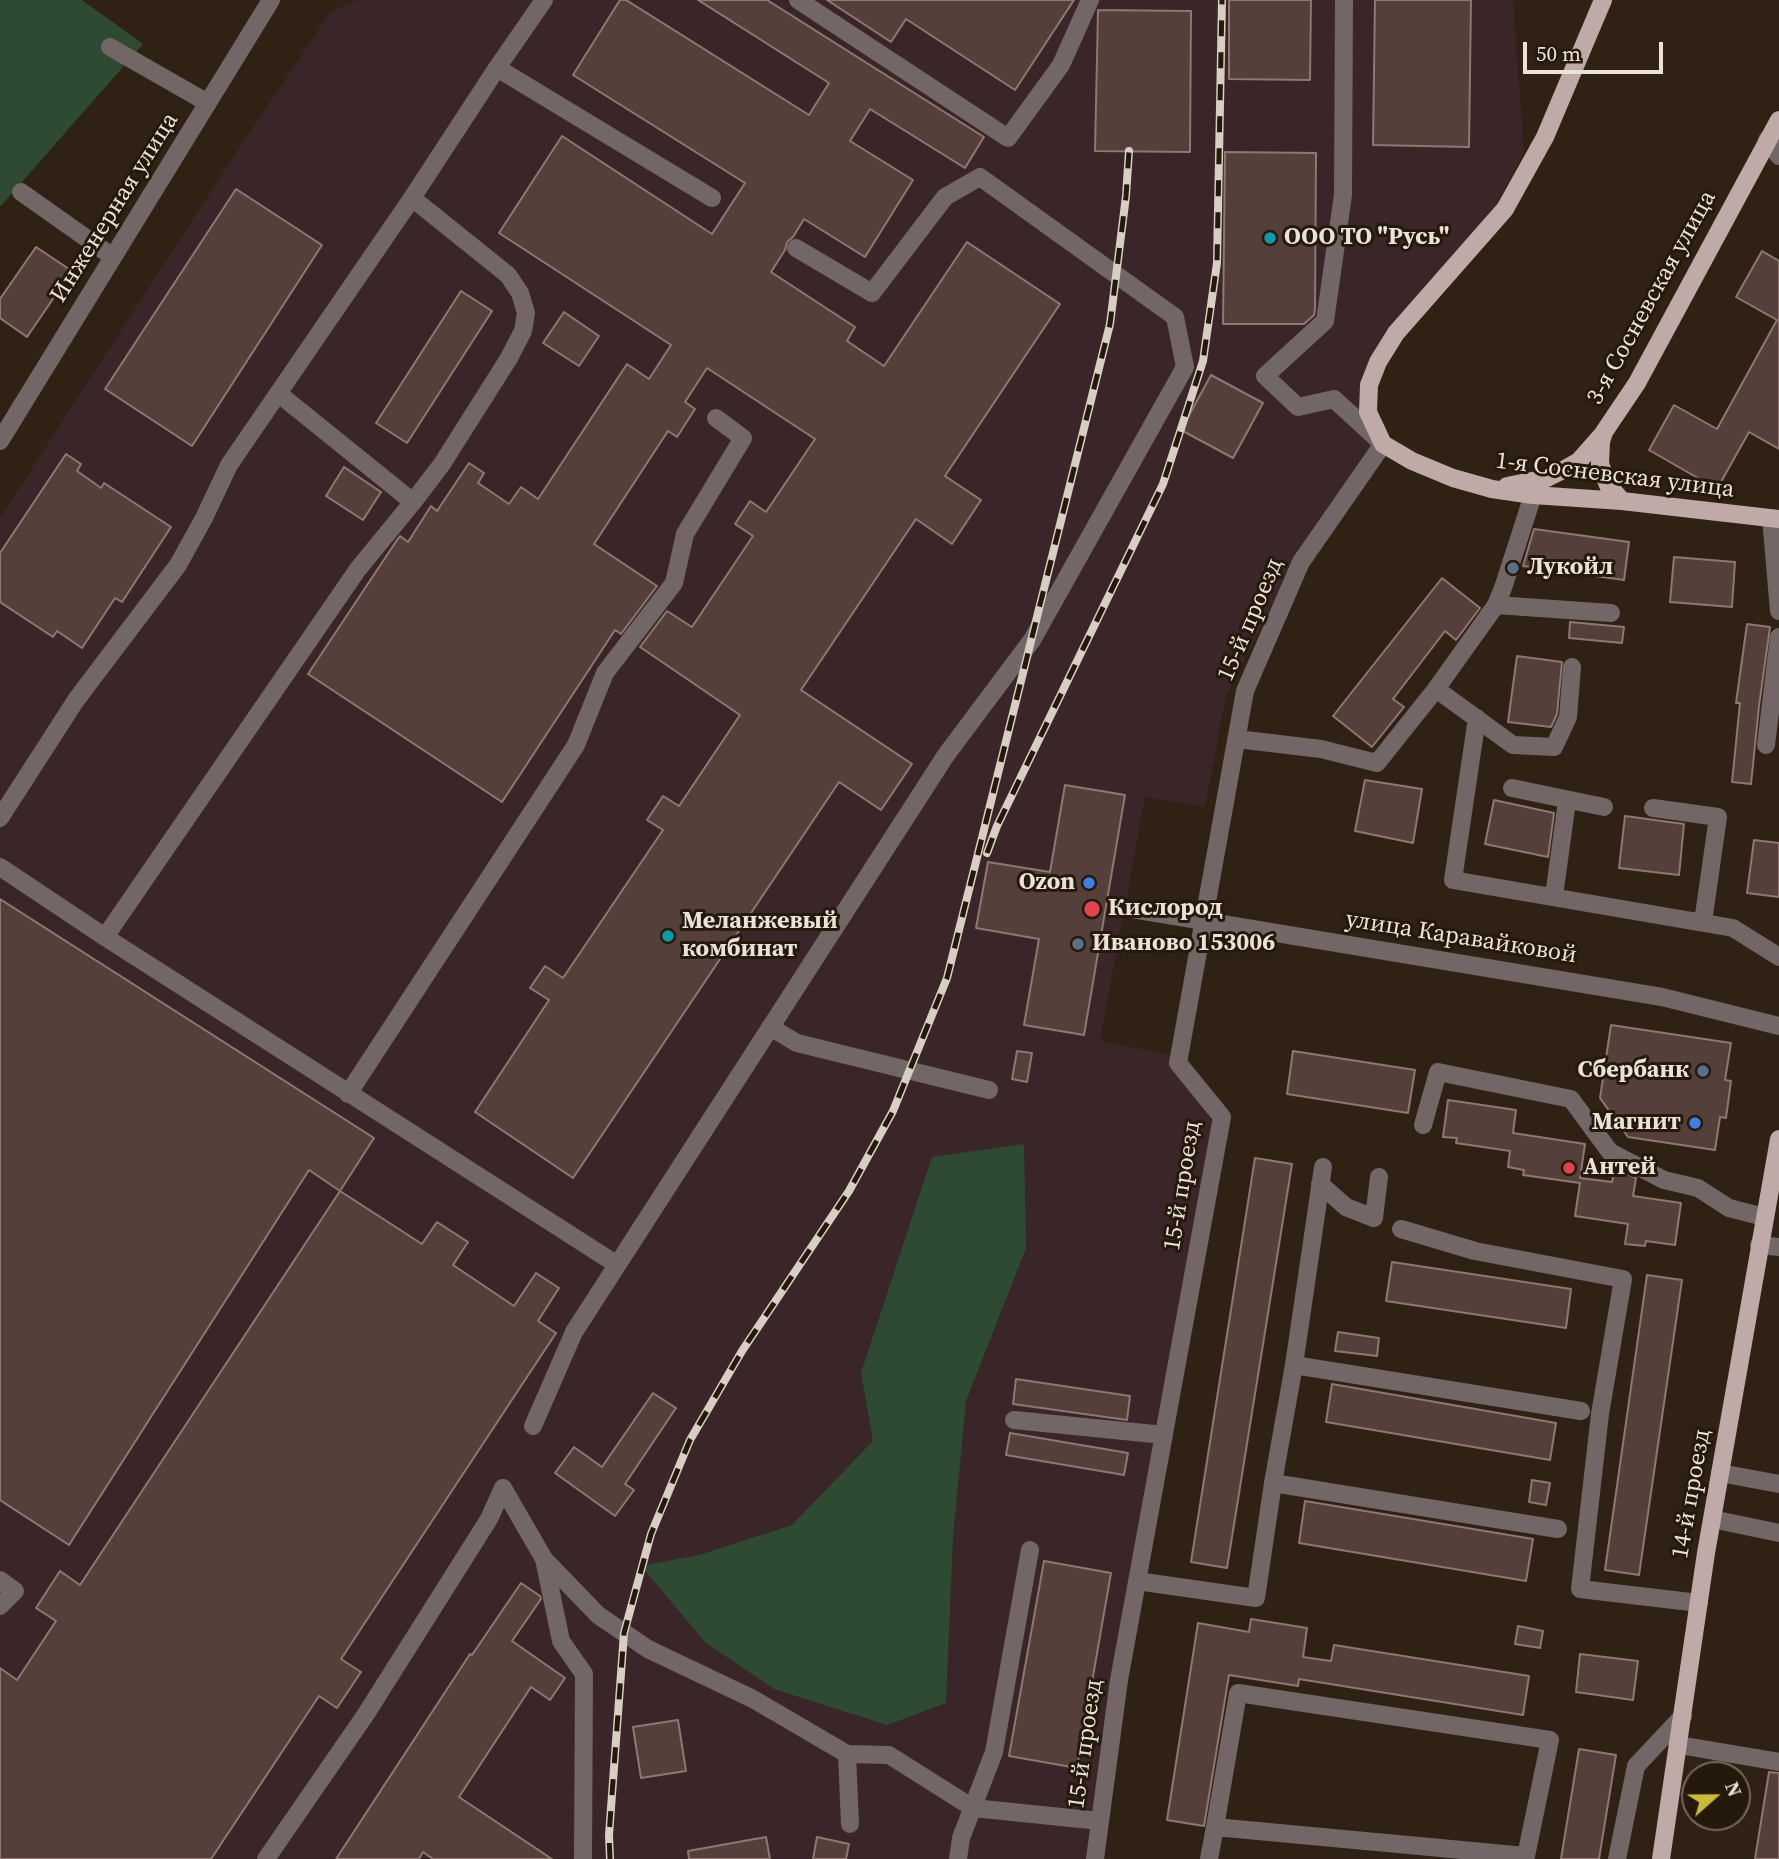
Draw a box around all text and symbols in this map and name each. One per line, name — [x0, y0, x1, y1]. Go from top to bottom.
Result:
scale bar — [1527, 28, 1667, 72]
text: 50 m — [1536, 39, 1581, 68]
street label: Инженерная улица — [45, 108, 185, 308]
street label: 3-я Сосневская улица — [1581, 186, 1723, 410]
place label: ООО ТО "Русь" — [1284, 224, 1449, 252]
marker: ООО ТО "Русь" — [1262, 230, 1278, 246]
street label: 1-я Сосневская улица — [1494, 447, 1736, 505]
street label: 15-й проезд — [1212, 554, 1290, 686]
place label: Лукойл — [1527, 554, 1613, 582]
marker: Лукойл — [1505, 560, 1521, 576]
place label: Ozon — [1019, 869, 1075, 897]
marker: Ozon — [1081, 875, 1097, 891]
place label: Кислород — [1108, 895, 1223, 923]
marker: Кислород — [1082, 899, 1102, 919]
street label: улица Каравайковой — [1343, 906, 1579, 970]
place label: Меланжевый комбинат — [682, 908, 838, 964]
marker: Меланжевый комбинат — [660, 928, 676, 944]
place label: Иваново 153006 — [1092, 930, 1275, 958]
marker: Иваново 153006 — [1070, 936, 1086, 952]
place label: Сбербанк — [1578, 1057, 1689, 1085]
marker: Сбербанк — [1695, 1063, 1711, 1079]
place label: Магнит — [1592, 1109, 1681, 1137]
marker: Магнит — [1687, 1115, 1703, 1131]
street label: 15-й проезд — [1159, 1119, 1207, 1253]
place label: Антей — [1583, 1154, 1656, 1182]
marker: Антей — [1561, 1160, 1577, 1176]
street label: 14-й проезд — [1666, 1427, 1718, 1561]
street label: 15-й проезд — [1063, 1677, 1109, 1811]
north arrow — [1681, 1761, 1751, 1831]
text: N — [1719, 1778, 1748, 1800]

